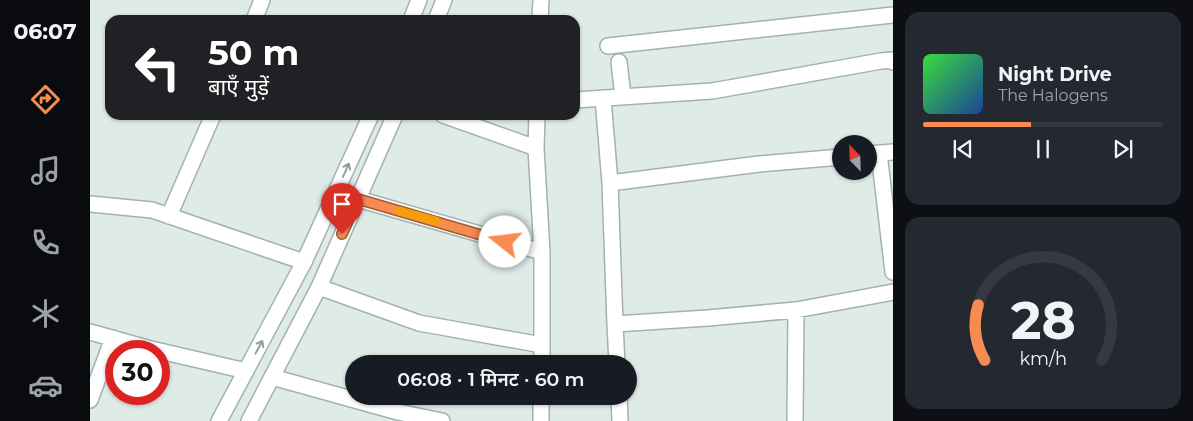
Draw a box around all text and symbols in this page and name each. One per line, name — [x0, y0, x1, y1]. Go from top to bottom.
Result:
text: 06:07 — [13, 18, 77, 45]
text: 50 m — [208, 31, 299, 74]
icon: left — [125, 35, 190, 100]
text: Night Drive — [998, 63, 1112, 86]
text: बाएँ मुड़ें — [208, 74, 269, 101]
icon: directions — [28, 82, 63, 117]
text: The Halogens — [998, 86, 1108, 105]
north arrow — [832, 135, 878, 180]
map controls — [832, 135, 877, 180]
icon: previous — [949, 135, 977, 163]
icon: pause — [1029, 135, 1057, 163]
icon: next — [1109, 135, 1137, 163]
icon: music — [28, 153, 63, 188]
one-way arrow — [342, 163, 351, 178]
pin — [321, 183, 363, 234]
icon: arrive — [328, 190, 356, 218]
position arrow — [478, 215, 530, 267]
icon: phone — [28, 225, 63, 260]
text: 28 — [1010, 289, 1076, 352]
icon: climate — [28, 296, 63, 331]
speed limit sign: 30 — [105, 340, 170, 405]
one-way arrow — [255, 340, 264, 355]
text: km/h — [1019, 348, 1067, 369]
icon: car — [28, 368, 63, 403]
text: 06:08 · 1 मिनट · 60 m — [397, 368, 585, 391]

